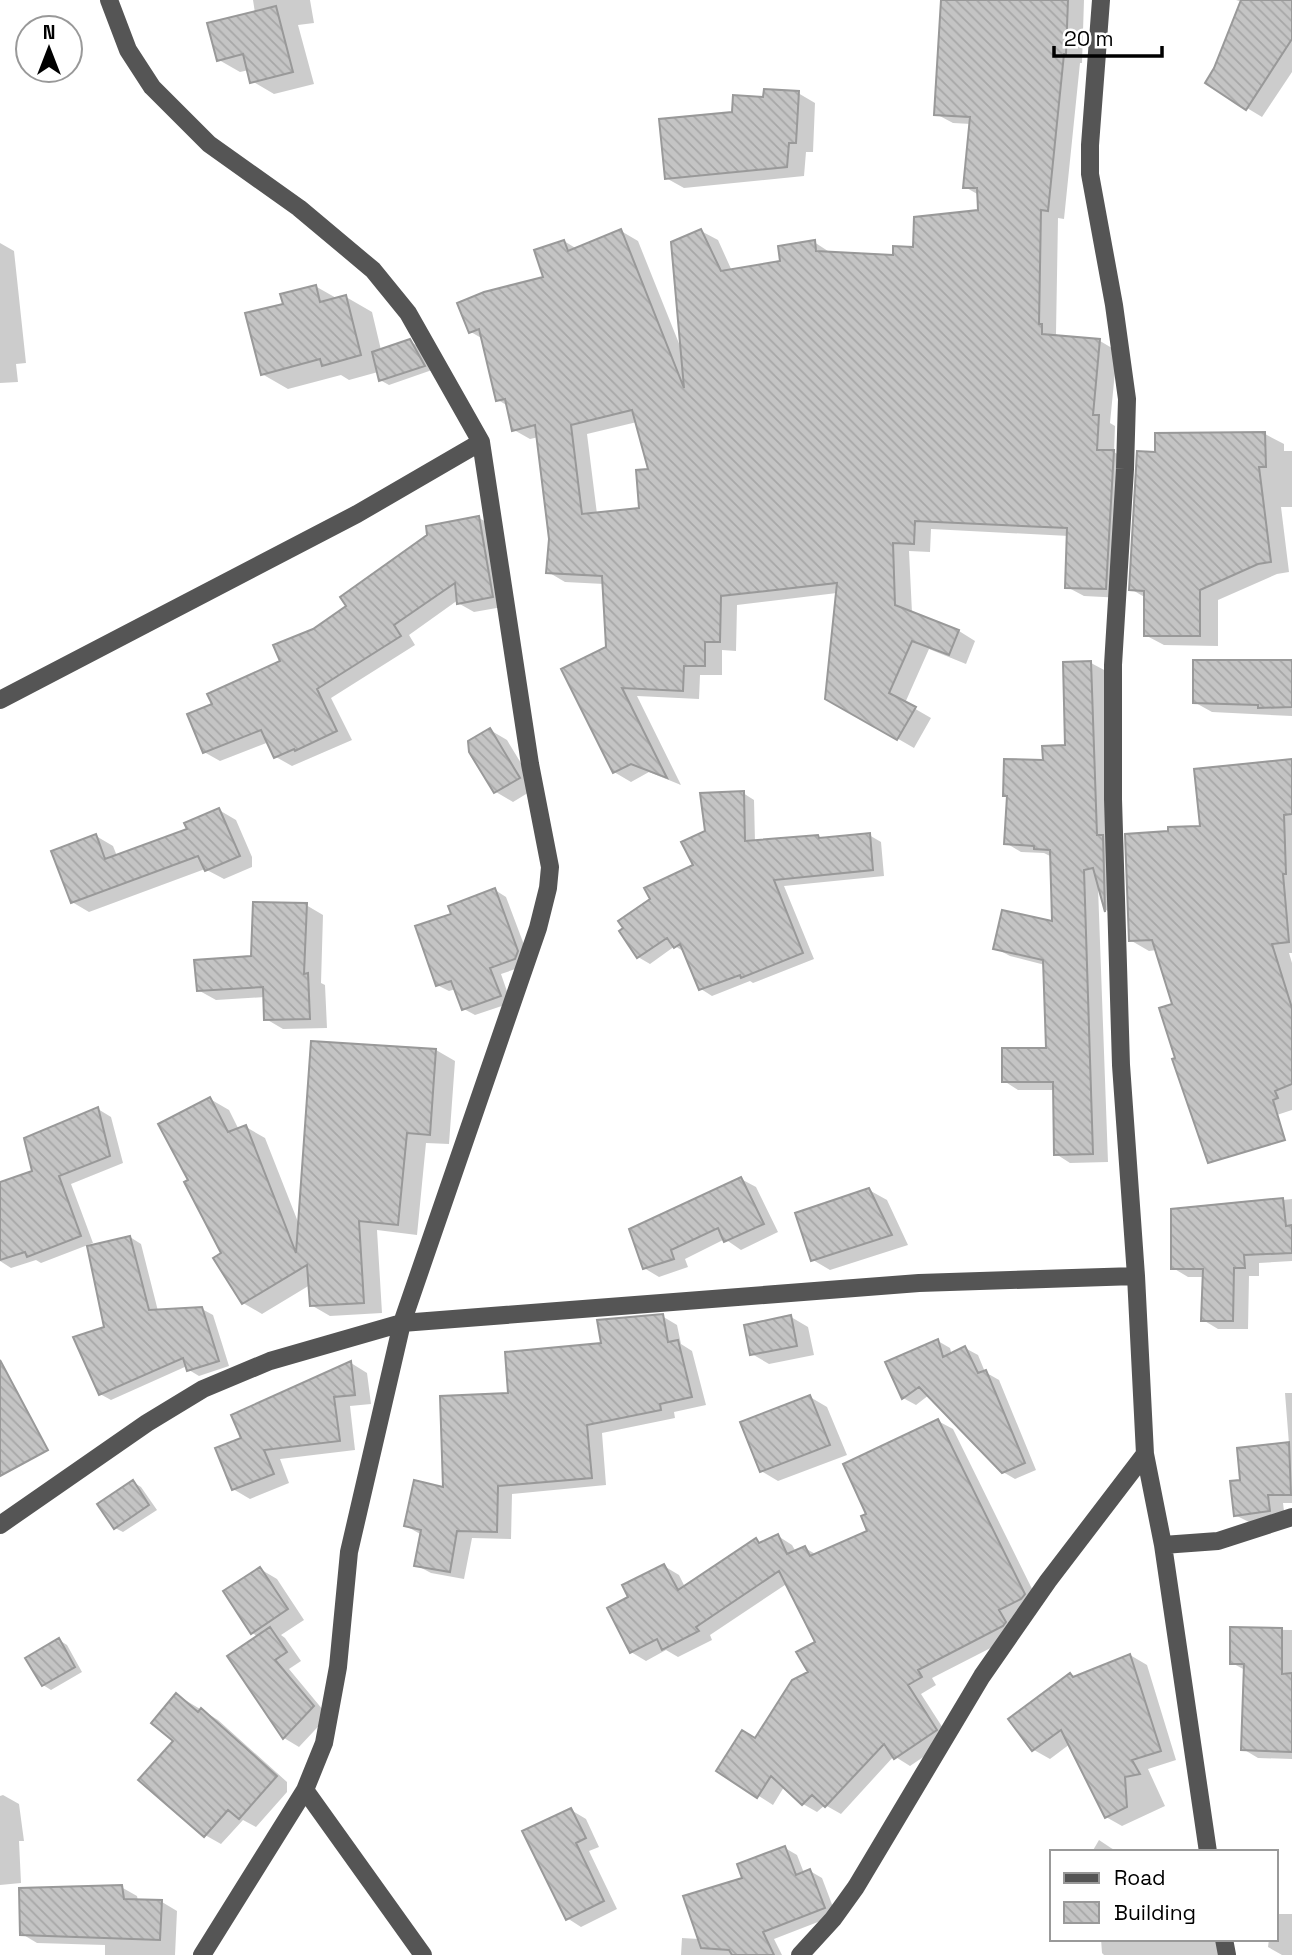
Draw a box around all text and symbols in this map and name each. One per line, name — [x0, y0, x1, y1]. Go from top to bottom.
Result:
north arrow — [14, 14, 84, 84]
scale bar — [1054, 14, 1162, 58]
text: N — [43, 20, 55, 45]
text: 20 m — [1064, 25, 1114, 52]
legend — [1050, 1850, 1278, 1941]
text: Road — [1114, 1864, 1166, 1891]
text: Building — [1114, 1899, 1196, 1926]

